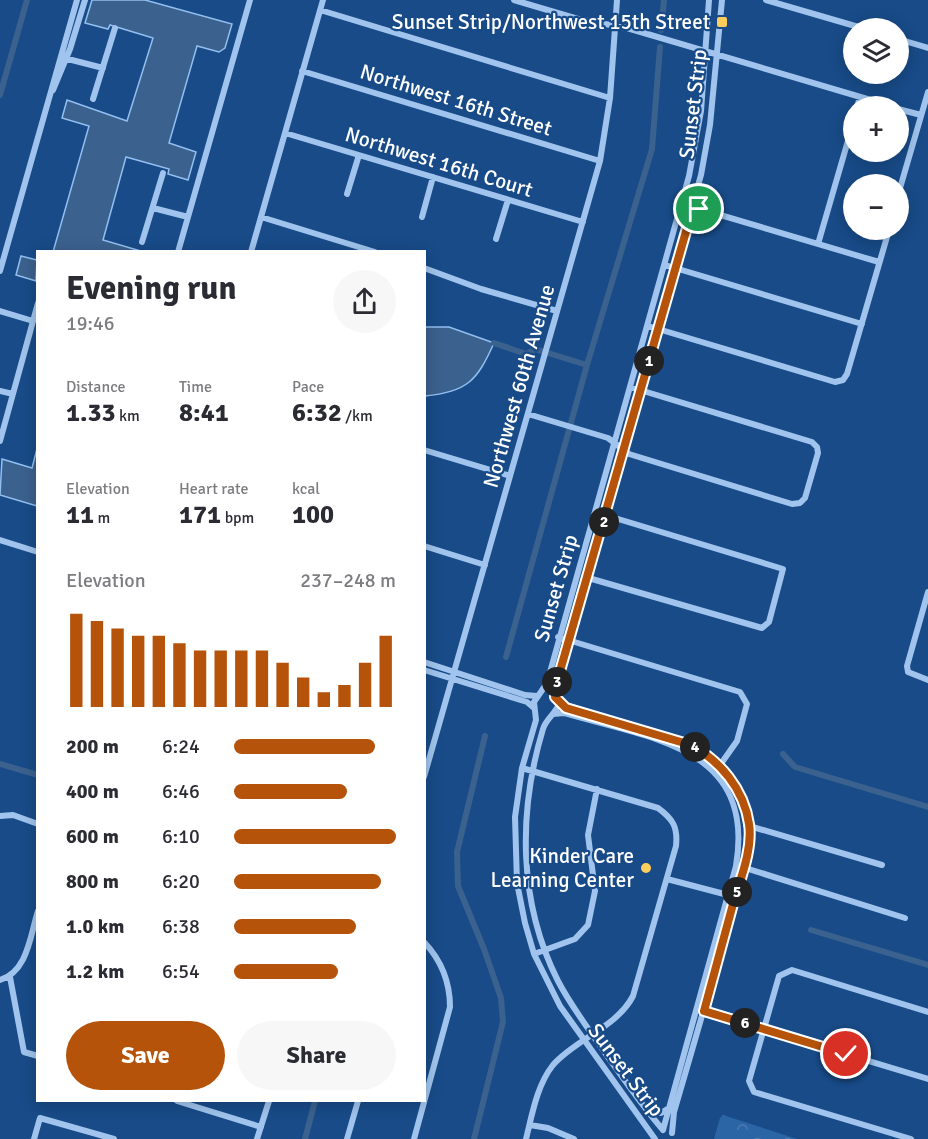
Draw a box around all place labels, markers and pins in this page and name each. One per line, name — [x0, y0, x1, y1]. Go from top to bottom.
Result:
place label: Sunset Strip/Northwest 15th Street — [392, 9, 710, 35]
marker: Sunset Strip/Northwest 15th Street — [715, 15, 729, 29]
pin — [673, 183, 724, 234]
pin: 1 — [634, 346, 664, 376]
pin: 2 — [589, 507, 619, 537]
pin: 3 — [542, 667, 572, 697]
pin: 4 — [680, 732, 710, 762]
place label: Kinder Care Learning Center — [490, 843, 634, 893]
marker: Kinder Care Learning Center — [639, 861, 653, 875]
pin: 5 — [722, 877, 752, 907]
pin: 6 — [730, 1008, 760, 1038]
pin — [820, 1028, 871, 1079]

